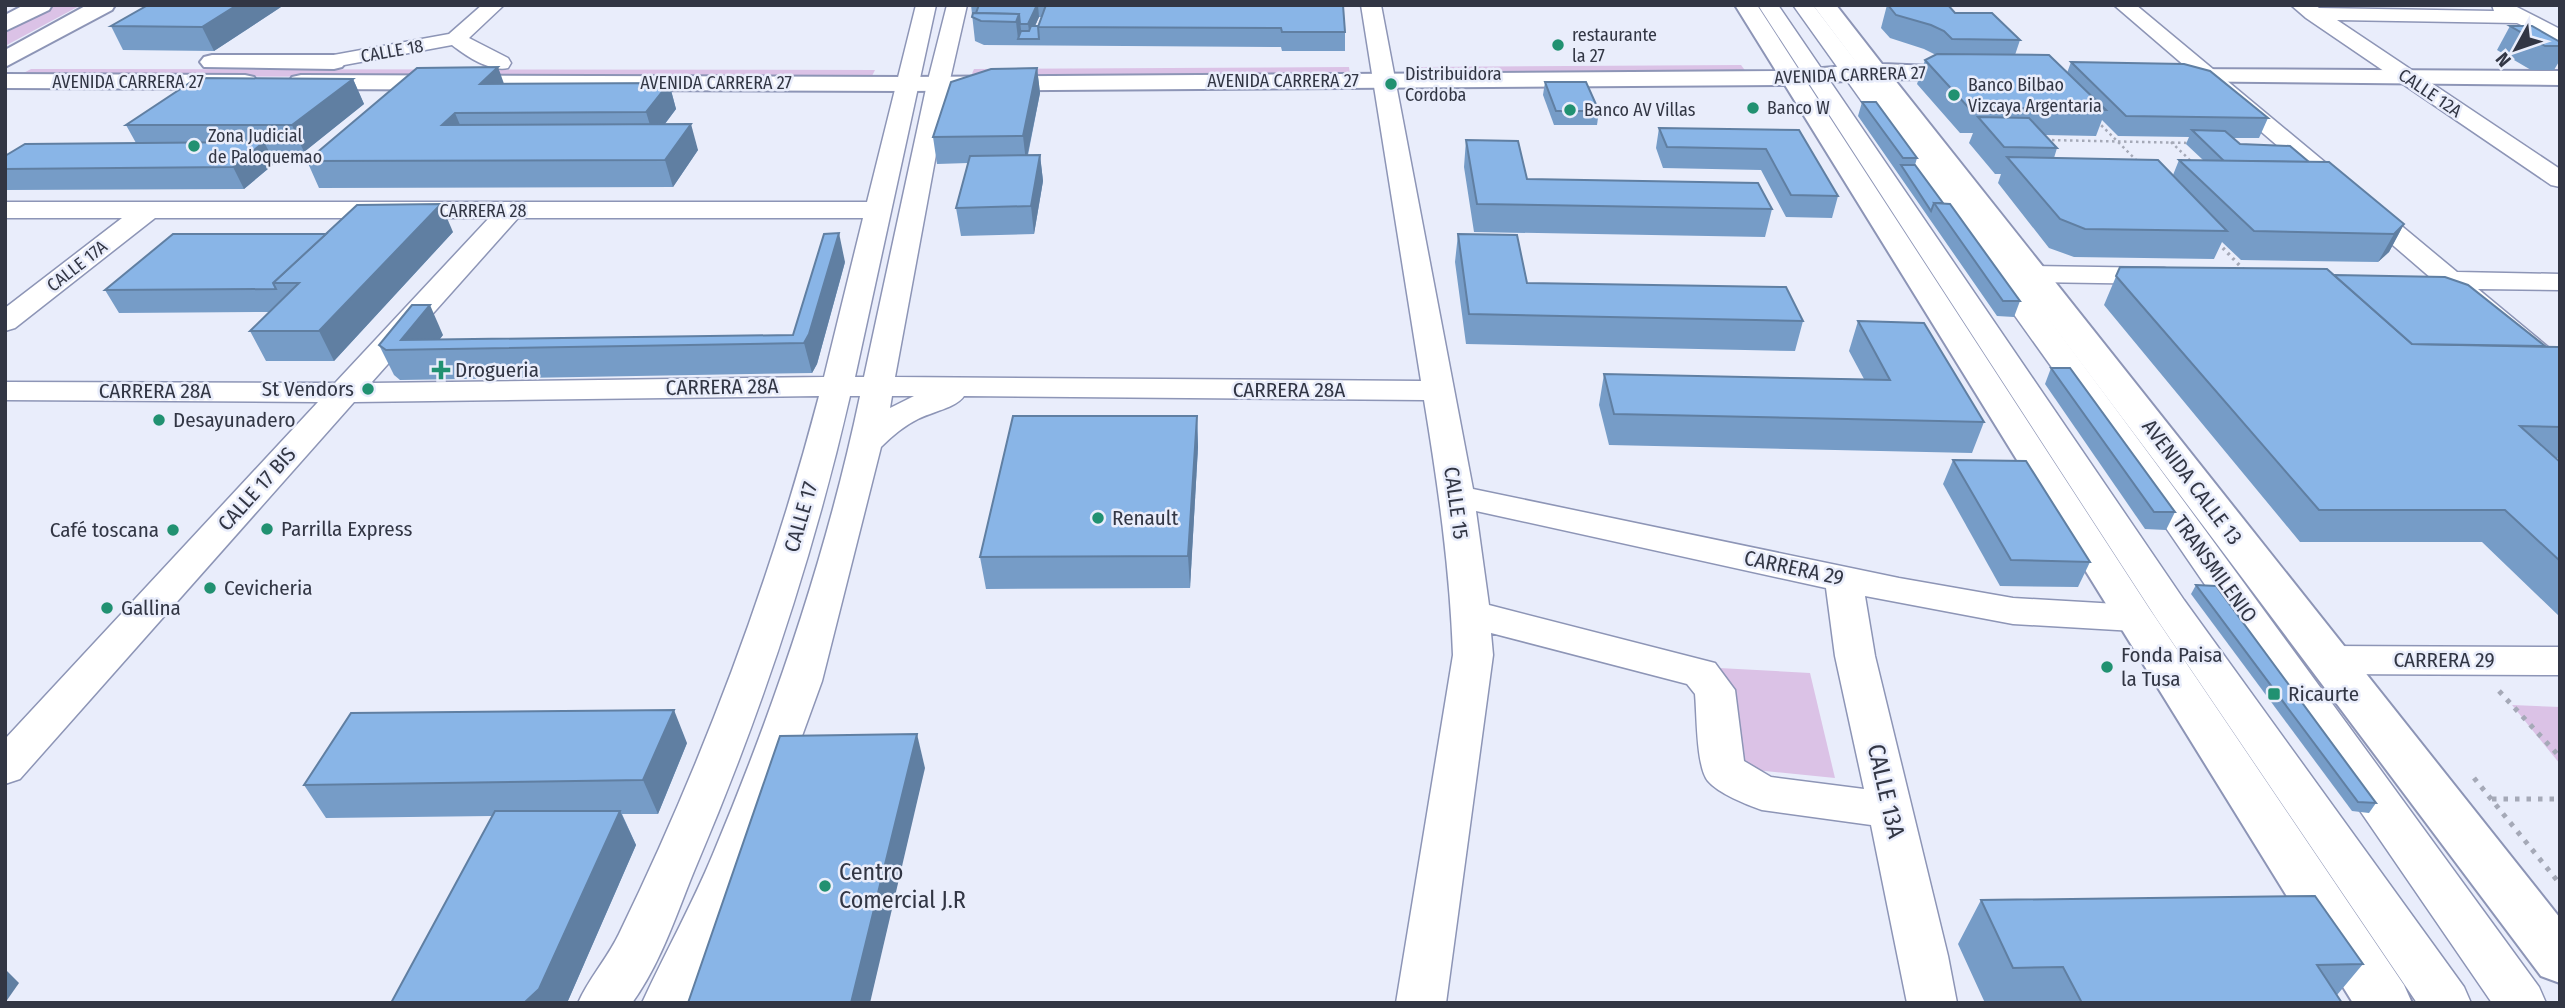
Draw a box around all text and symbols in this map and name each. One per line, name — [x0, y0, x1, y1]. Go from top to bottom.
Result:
north arrow — [2481, 14, 2551, 84]
place label: restaurante la 27 — [1572, 24, 1657, 67]
street label: CALLE 18 — [359, 35, 425, 67]
marker: restaurante la 27 — [1550, 37, 1566, 53]
text: N — [2491, 48, 2516, 71]
street label: AVENIDA CARRERA 27 — [1774, 61, 1926, 89]
place label: Distribuidora Cordoba — [1405, 63, 1502, 106]
street label: CALLE 12A — [2394, 64, 2466, 122]
street label: AVENIDA CARRERA 27 — [1207, 70, 1359, 92]
street label: AVENIDA CARRERA 27 — [52, 71, 204, 93]
street label: AVENIDA CARRERA 27 — [640, 72, 792, 94]
place label: Banco Bilbao Vizcaya Argentaria — [1968, 74, 2102, 117]
marker: Distribuidora Cordoba — [1383, 76, 1399, 92]
marker: Banco Bilbao Vizcaya Argentaria — [1946, 87, 1962, 103]
place label: Banco W — [1767, 97, 1830, 119]
place label: Banco AV Villas — [1584, 99, 1696, 121]
marker: Banco W — [1745, 100, 1761, 116]
marker: Banco AV Villas — [1562, 102, 1578, 118]
place label: Zona Judicial de Paloquemao — [208, 125, 322, 168]
marker: Zona Judicial de Paloquemao — [186, 138, 202, 154]
street label: CARRERA 28 — [439, 200, 527, 222]
street label: CALLE 17A — [42, 235, 112, 296]
place label: Drogueria — [455, 357, 539, 383]
marker: Drogueria — [433, 362, 449, 378]
street label: CARRERA 28A — [665, 373, 779, 401]
place label: St Vendors — [262, 376, 354, 402]
street label: CARRERA 28A — [1233, 377, 1345, 403]
street label: CARRERA 28A — [99, 378, 211, 404]
marker: St Vendors — [360, 381, 376, 397]
place label: Desayunadero — [173, 407, 296, 433]
marker: Desayunadero — [151, 412, 167, 428]
street label: AVENIDA CALLE 13 — [2136, 414, 2248, 550]
street label: CALLE 17 BIS — [212, 442, 302, 536]
street label: CALLE 15 — [1438, 465, 1474, 541]
street label: CALLE 17 — [779, 479, 823, 555]
place label: Renault — [1112, 505, 1178, 531]
marker: Renault — [1090, 510, 1106, 526]
street label: TRANSMILENIO — [2167, 510, 2263, 628]
place label: Parrilla Express — [281, 516, 412, 542]
place label: Café toscana — [50, 517, 159, 543]
marker: Parrilla Express — [259, 521, 275, 537]
marker: Café toscana — [165, 522, 181, 538]
street label: CARRERA 29 — [1742, 545, 1846, 591]
place label: Cevicheria — [224, 575, 313, 601]
marker: Cevicheria — [202, 580, 218, 596]
place label: Gallina — [121, 595, 181, 621]
marker: Gallina — [99, 600, 115, 616]
place label: Fonda Paisa la Tusa — [2121, 642, 2223, 692]
street label: CARRERA 29 — [2393, 647, 2495, 673]
marker: Fonda Paisa la Tusa — [2099, 659, 2115, 675]
place label: Ricaurte — [2288, 681, 2359, 707]
marker: Ricaurte — [2266, 686, 2282, 702]
street label: CALLE 13A — [1862, 741, 1910, 841]
place label: Centro Comercial J.R — [839, 858, 966, 914]
marker: Centro Comercial J.R — [817, 878, 833, 894]

